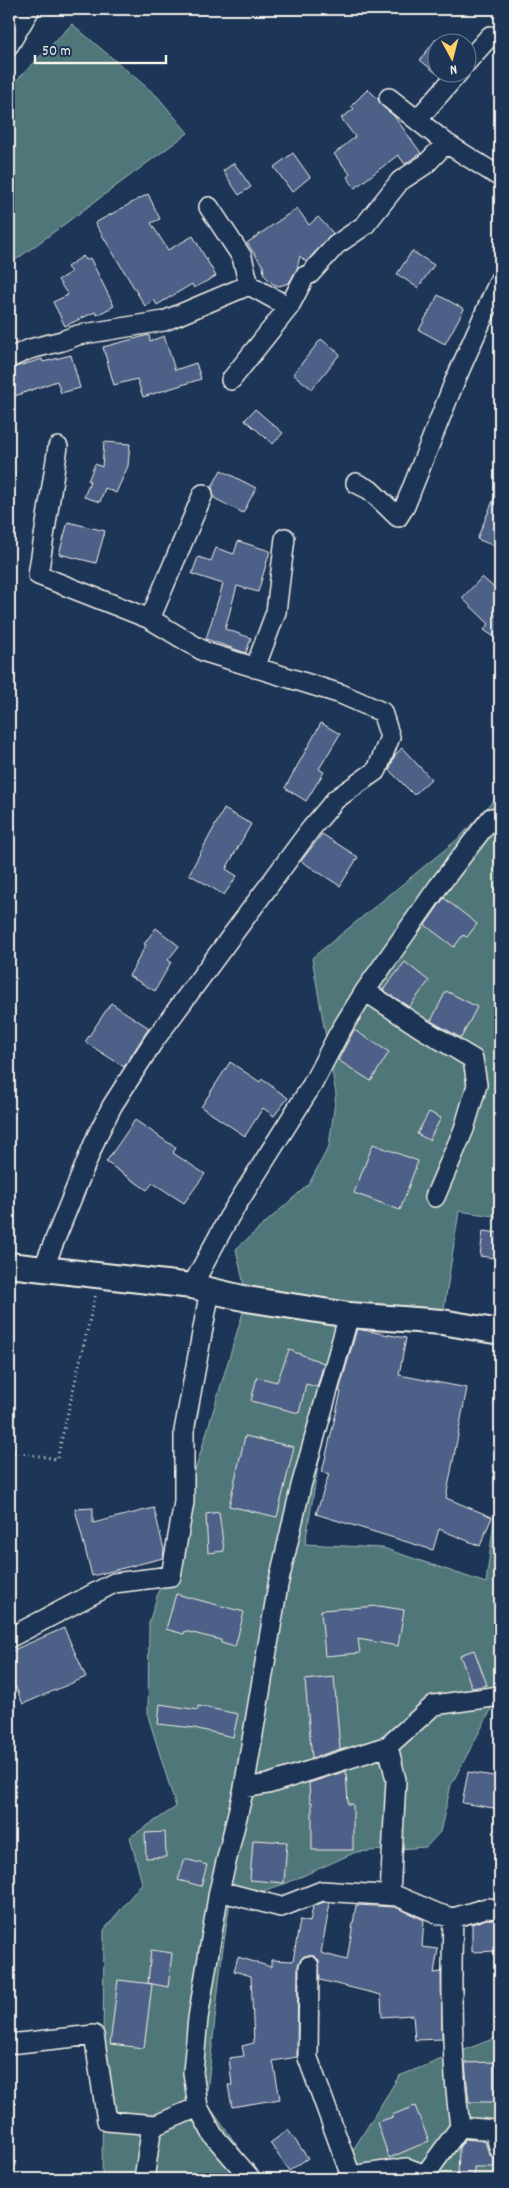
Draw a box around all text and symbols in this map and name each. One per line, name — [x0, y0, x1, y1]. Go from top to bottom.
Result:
scale bar — [35, 32, 166, 64]
north arrow — [426, 32, 476, 82]
text: 50 m — [42, 41, 71, 63]
text: N — [449, 59, 458, 79]

